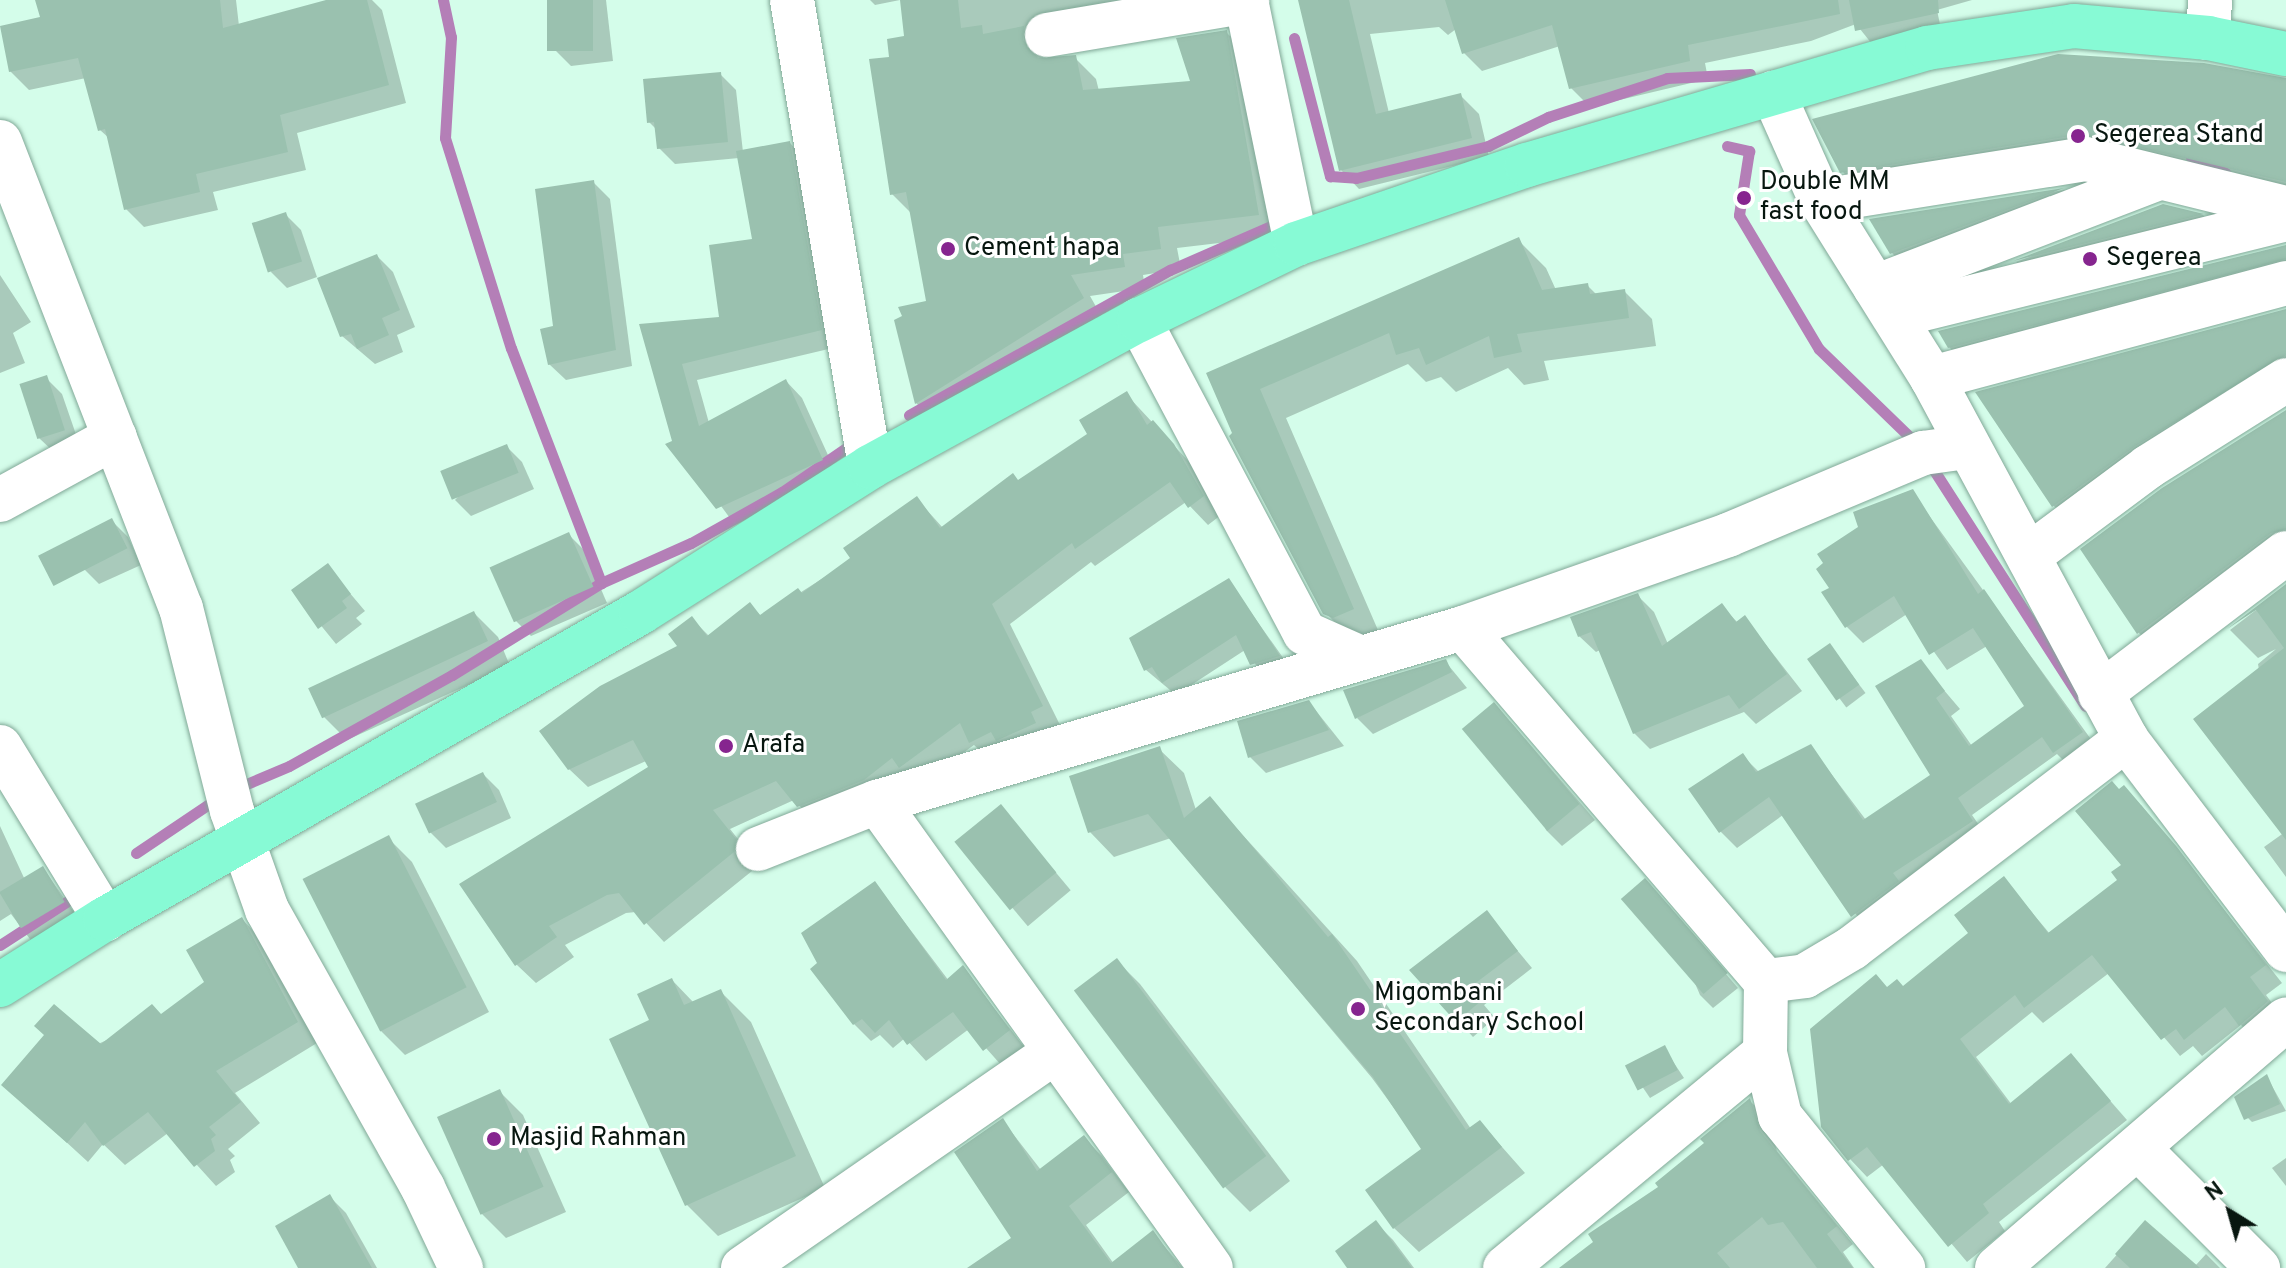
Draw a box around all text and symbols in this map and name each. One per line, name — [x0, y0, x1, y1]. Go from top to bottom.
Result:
place label: Segerea Stand — [2094, 120, 2264, 152]
marker: Segerea Stand — [2069, 127, 2087, 145]
place label: Double MM fast food — [1760, 167, 1890, 228]
marker: Double MM fast food — [1735, 189, 1753, 207]
place label: Cement hapa — [964, 233, 1120, 265]
marker: Cement hapa — [939, 240, 957, 258]
place label: Segerea — [2106, 243, 2201, 275]
marker: Segerea — [2081, 250, 2099, 268]
place label: Arafa — [742, 730, 805, 762]
marker: Arafa — [717, 737, 735, 755]
place label: Migombani Secondary School — [1374, 978, 1584, 1040]
marker: Migombani Secondary School — [1349, 1000, 1367, 1018]
place label: Masjid Rahman — [510, 1123, 686, 1155]
marker: Masjid Rahman — [485, 1130, 503, 1148]
north arrow — [2190, 1172, 2270, 1252]
text: N — [2201, 1177, 2230, 1208]

